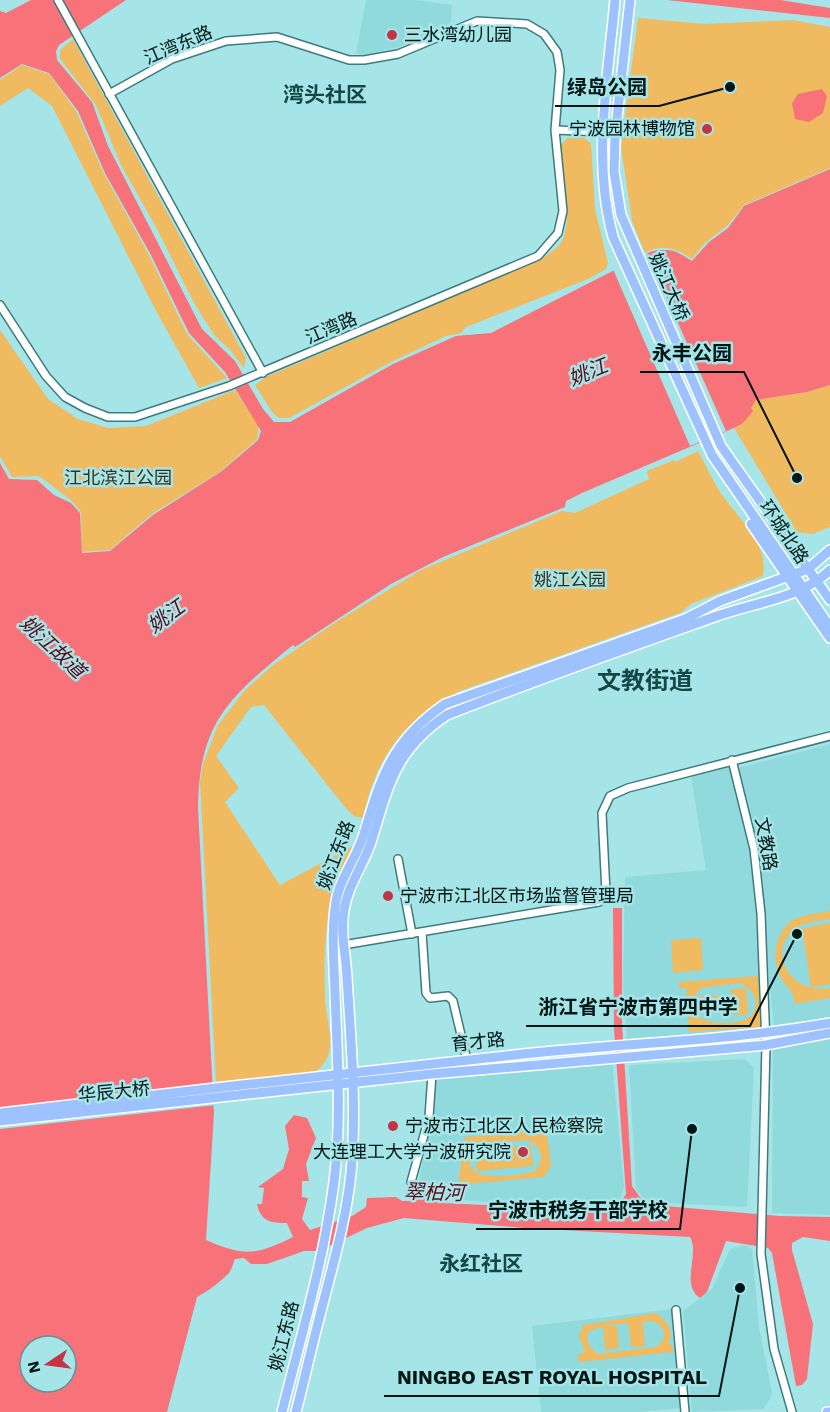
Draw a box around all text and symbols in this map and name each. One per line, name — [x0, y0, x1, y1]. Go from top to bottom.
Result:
street label: 江湾东路 — [141, 21, 215, 68]
place label: 三水湾幼儿园 — [404, 24, 512, 45]
marker: 三水湾幼儿园 — [385, 28, 399, 42]
callout: 绿岛公园 — [555, 68, 659, 106]
text: 绿岛公园 — [567, 75, 647, 99]
district label: 湾头社区 — [283, 82, 367, 107]
place label: 宁波园林博物馆 — [569, 118, 695, 139]
marker: 宁波园林博物馆 — [700, 122, 714, 136]
street label: 姚江大桥 — [645, 250, 694, 324]
street label: 江湾路 — [302, 307, 360, 348]
callout: 永丰公园 — [640, 334, 744, 372]
text: 永丰公园 — [652, 341, 732, 365]
water label: 姚江 — [565, 353, 613, 391]
park label: 江北滨江公园 — [64, 467, 172, 488]
street label: 环城北路 — [756, 496, 813, 567]
park label: 姚江公园 — [534, 569, 606, 590]
water label: 姚江 — [143, 593, 191, 637]
water label: 姚江故道 — [16, 611, 93, 685]
district label: 文教街道 — [597, 667, 693, 695]
street label: 文教路 — [751, 816, 782, 872]
street label: 姚江东路 — [313, 817, 358, 892]
place label: 宁波市江北区市场监督管理局 — [400, 885, 634, 906]
marker: 宁波市江北区市场监督管理局 — [381, 889, 395, 903]
callout: 浙江省宁波市第四中学 — [526, 988, 750, 1026]
text: 浙江省宁波市第四中学 — [538, 995, 738, 1019]
street label: 育才路 — [450, 1028, 506, 1055]
street label: 华辰大桥 — [77, 1077, 151, 1106]
place label: 宁波市江北区人民检察院 — [405, 1115, 603, 1136]
marker: 宁波市江北区人民检察院 — [386, 1119, 400, 1133]
place label: 大连理工大学宁波研究院 — [313, 1141, 511, 1162]
marker: 大连理工大学宁波研究院 — [516, 1145, 530, 1159]
water label: 翠柏河 — [404, 1179, 468, 1205]
callout: 宁波市税务干部学校 — [476, 1191, 680, 1229]
text: 宁波市税务干部学校 — [488, 1198, 668, 1222]
district label: 永红社区 — [439, 1251, 523, 1276]
street label: 姚江东路 — [265, 1298, 302, 1373]
north arrow — [18, 1334, 78, 1394]
callout: NINGBO EAST ROYAL HOSPITAL — [384, 1358, 719, 1396]
text: N — [23, 1359, 44, 1375]
text: NINGBO EAST ROYAL HOSPITAL — [397, 1365, 707, 1389]

